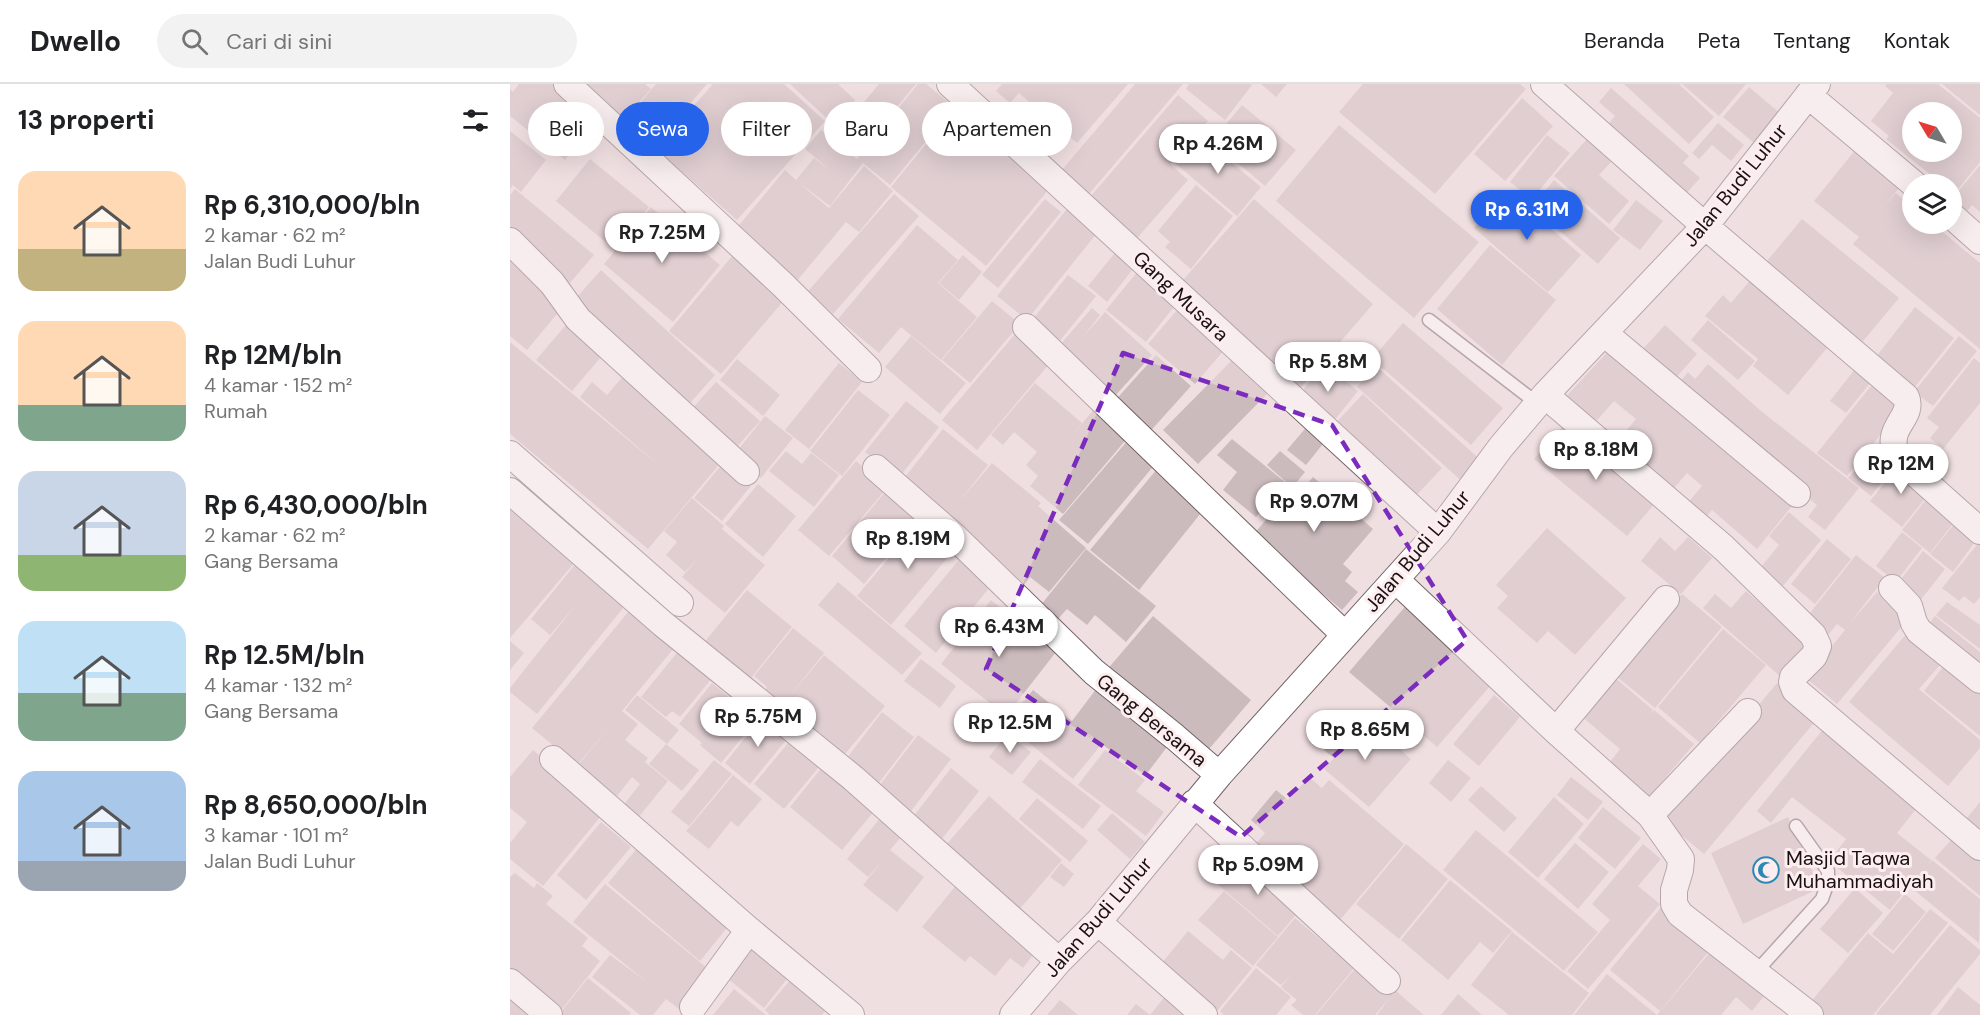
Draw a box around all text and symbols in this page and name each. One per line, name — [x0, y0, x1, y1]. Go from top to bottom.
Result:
search box — [157, 14, 577, 68]
text: Dwello — [30, 23, 121, 60]
icon: search — [178, 25, 211, 58]
text: Cari di sini — [226, 27, 332, 56]
text: Beranda — [1584, 27, 1665, 55]
text: Peta — [1698, 27, 1740, 55]
text: Tentang — [1773, 27, 1851, 55]
text: Kontak — [1884, 27, 1950, 55]
chip: Beli — [528, 102, 604, 156]
chip: Sewa — [616, 102, 709, 156]
chip: Filter — [721, 102, 812, 156]
chip: Baru — [824, 102, 910, 156]
chip: Apartemen — [922, 102, 1072, 156]
north arrow — [1902, 102, 1962, 162]
map controls — [1902, 102, 1962, 234]
text: 13 properti — [18, 103, 154, 137]
icon: filters — [459, 104, 492, 137]
street label: Jalan Budi Luhur — [1677, 118, 1793, 252]
pin: Rp 4.26M — [1156, 124, 1280, 175]
text: Rp 4.26M — [1173, 130, 1263, 156]
button: layers — [1902, 174, 1962, 234]
text: Rp 6,310,000/bln — [204, 188, 420, 222]
pin: Rp 6.31M — [1465, 190, 1589, 241]
icon: home — [66, 195, 138, 267]
text: Rp 6.31M — [1485, 196, 1569, 222]
pin: Rp 7.25M — [600, 213, 724, 264]
text: Rp 7.25M — [619, 219, 705, 245]
text: 2 kamar · 62 m² — [204, 222, 346, 248]
street label: Gang Musara — [1128, 245, 1234, 347]
text: Jalan Budi Luhur — [204, 248, 356, 274]
text: Rp 12M/bln — [204, 338, 342, 372]
pin: Rp 5.8M — [1273, 342, 1383, 393]
icon: home — [66, 345, 138, 417]
text: Rp 5.8M — [1289, 348, 1367, 374]
text: 4 kamar · 152 m² — [204, 372, 352, 398]
text: Rumah — [204, 398, 268, 424]
pin: Rp 8.18M — [1534, 430, 1658, 481]
text: Rp 8.18M — [1553, 436, 1639, 462]
pin: Rp 12M — [1852, 444, 1950, 495]
text: Rp 12M — [1868, 450, 1934, 476]
pin: Rp 9.07M — [1252, 482, 1376, 533]
street label: Jalan Budi Luhur — [1358, 485, 1476, 617]
text: Rp 6,430,000/bln — [204, 488, 428, 522]
text: Rp 9.07M — [1269, 488, 1359, 514]
icon: home — [66, 495, 138, 567]
pin: Rp 8.19M — [846, 519, 970, 570]
text: 2 kamar · 62 m² — [204, 522, 346, 548]
text: Rp 8.19M — [865, 525, 951, 551]
text: Gang Bersama — [204, 548, 338, 574]
pin: Rp 6.43M — [937, 607, 1061, 658]
text: Rp 6.43M — [954, 613, 1044, 639]
text: Rp 12.5M/bln — [204, 638, 365, 672]
icon: home — [66, 645, 138, 717]
street label: Gang Bersama — [1092, 668, 1212, 772]
text: 4 kamar · 132 m² — [204, 672, 352, 698]
pin: Rp 5.75M — [696, 697, 820, 748]
text: Gang Bersama — [204, 698, 338, 724]
text: Rp 5.75M — [714, 703, 802, 729]
pin: Rp 12.5M — [948, 703, 1072, 754]
text: Rp 12.5M — [968, 709, 1052, 735]
pin: Rp 8.65M — [1303, 710, 1427, 761]
text: Rp 8.65M — [1320, 716, 1410, 742]
text: Rp 8,650,000/bln — [204, 788, 427, 822]
icon: home — [66, 795, 138, 867]
text: 3 kamar · 101 m² — [204, 822, 349, 848]
pin: Rp 5.09M — [1196, 845, 1320, 896]
place label: Masjid Taqwa Muhammadiyah — [1786, 845, 1933, 894]
text: Jalan Budi Luhur — [204, 848, 356, 874]
street label: Jalan Budi Luhur — [1038, 851, 1158, 983]
text: Rp 5.09M — [1212, 851, 1304, 877]
mosque icon: Masjid Taqwa Muhammadiyah — [1751, 855, 1781, 885]

